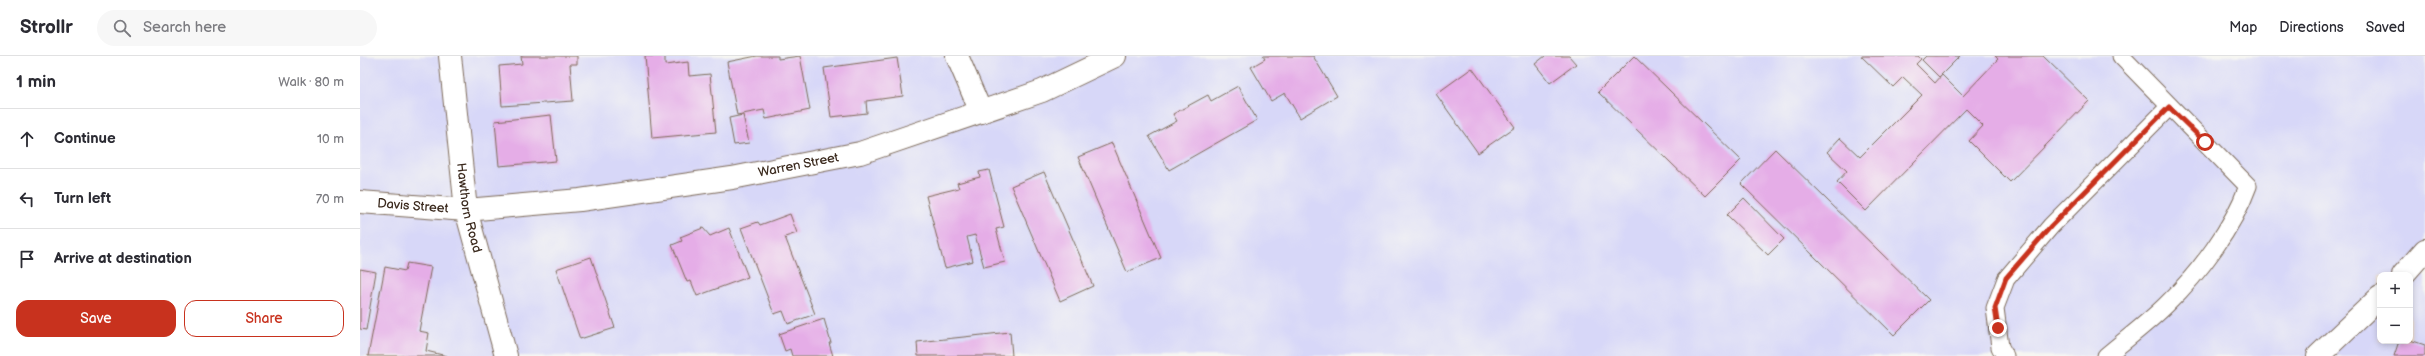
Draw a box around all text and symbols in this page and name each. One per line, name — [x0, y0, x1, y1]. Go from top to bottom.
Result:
search box — [97, 10, 377, 46]
text: Strollr — [20, 16, 73, 39]
icon: search — [111, 17, 133, 39]
text: Search here — [143, 18, 226, 37]
text: Map — [2229, 19, 2257, 36]
text: Directions — [2279, 19, 2344, 36]
text: Saved — [2366, 19, 2405, 36]
text: 1 min — [16, 72, 56, 92]
text: Walk · 80 m — [278, 74, 344, 90]
icon: ahead — [16, 128, 38, 150]
text: Continue — [54, 129, 116, 148]
text: 10 m — [317, 131, 344, 147]
route start — [2196, 133, 2214, 151]
street label: Warren Street — [757, 149, 840, 181]
street label: Hawthorn Road — [453, 162, 485, 254]
icon: left — [16, 188, 38, 210]
text: Turn left — [54, 189, 111, 208]
text: 70 m — [316, 191, 344, 207]
street label: Davis Street — [377, 195, 449, 217]
icon: arrive — [16, 248, 38, 270]
text: Arrive at destination — [54, 249, 192, 268]
map controls — [2377, 272, 2413, 344]
button: + — [2377, 272, 2413, 308]
button: Save — [16, 300, 176, 337]
button: Share — [184, 300, 344, 337]
button: − — [2377, 308, 2413, 344]
route end — [1989, 319, 2007, 337]

